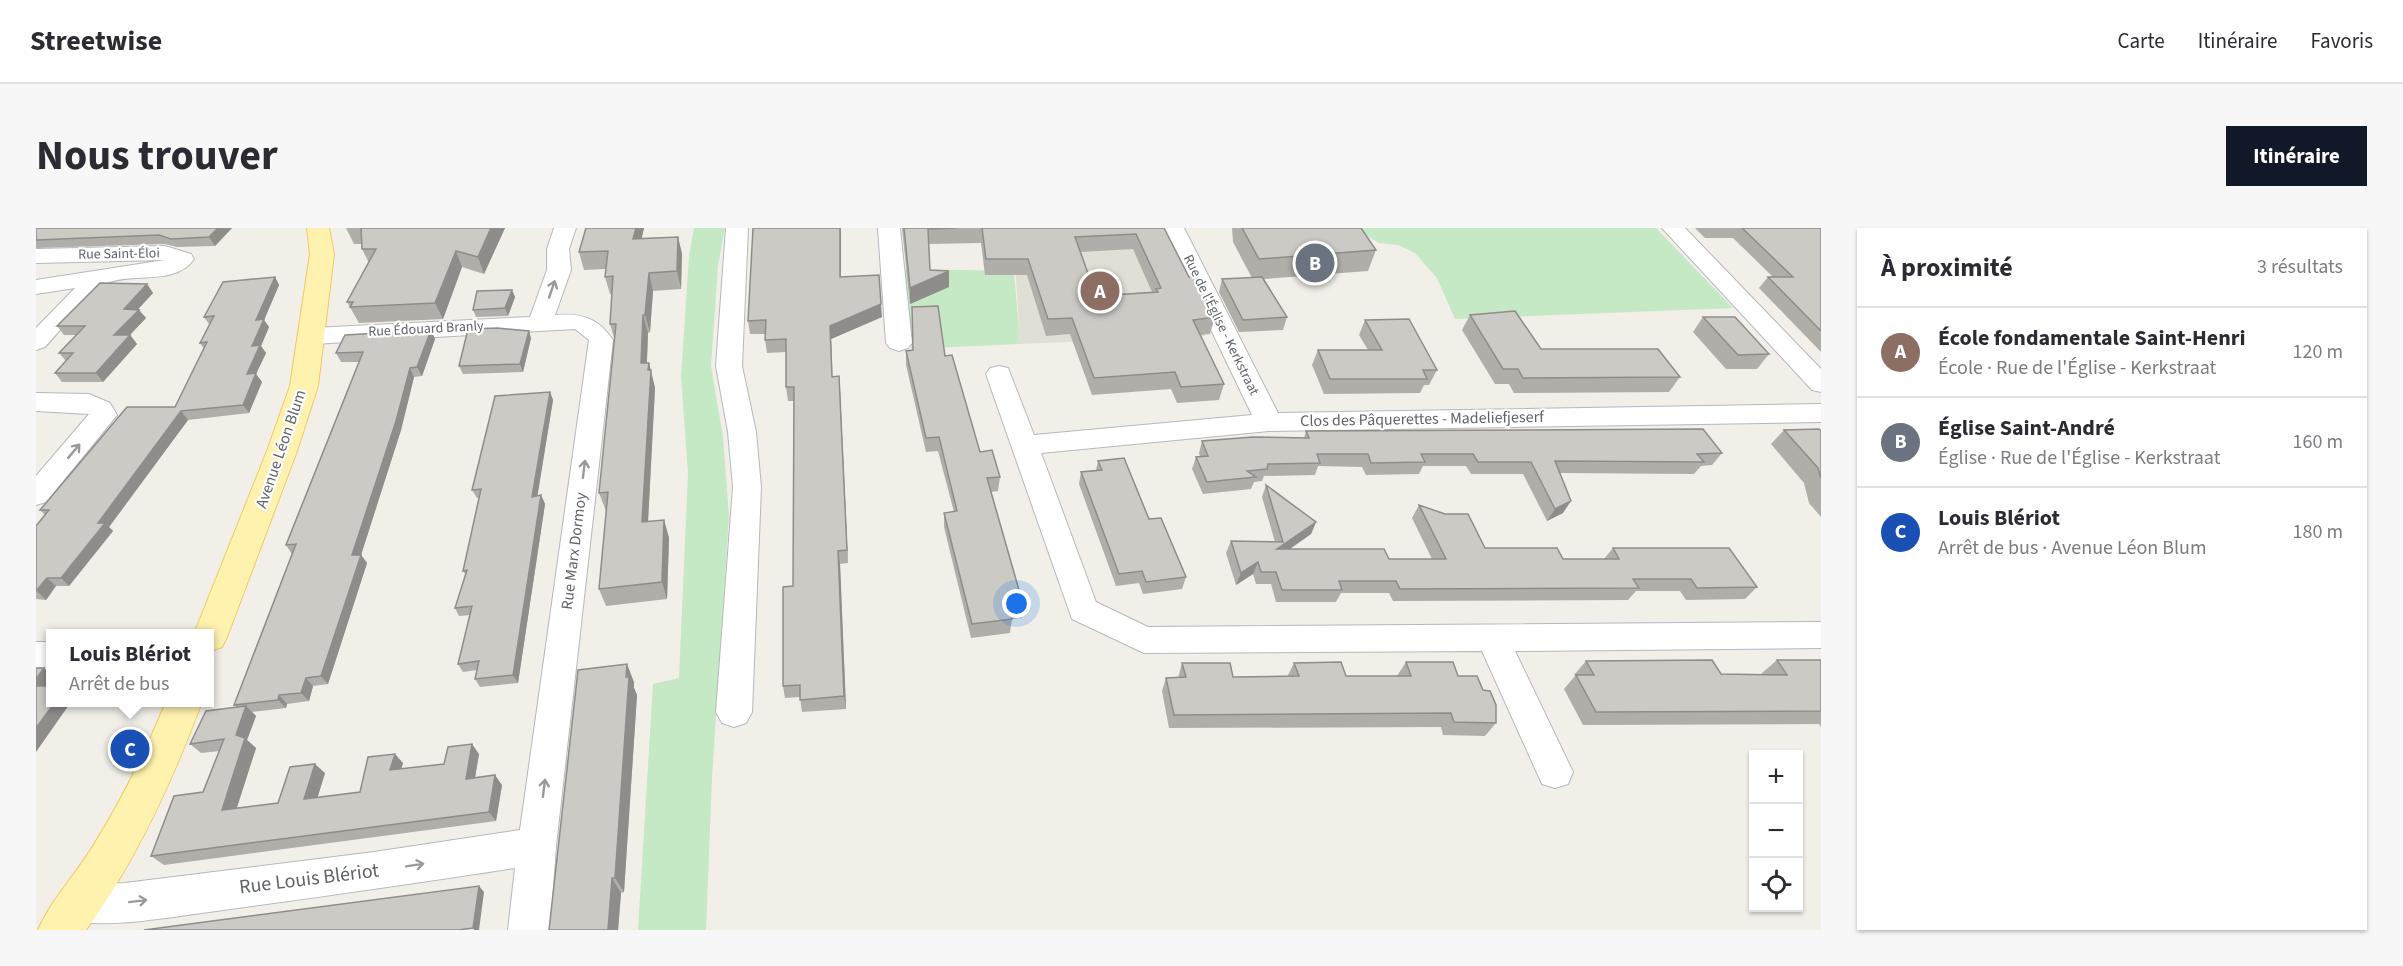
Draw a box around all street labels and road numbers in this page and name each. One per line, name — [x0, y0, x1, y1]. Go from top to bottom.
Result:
street label: Rue Saint-Éloi — [78, 243, 160, 265]
street label: Rue de l'Église - Kerkstraat — [1178, 251, 1264, 399]
street label: Rue Édouard Branly — [368, 316, 485, 342]
street label: Avenue Léon Blum — [250, 387, 312, 511]
street label: Clos des Pâquerettes - Madeliefjeserf — [1300, 406, 1545, 432]
street label: Rue Marx Dormoy — [556, 491, 592, 611]
street label: Rue Louis Blériot — [238, 857, 381, 901]

